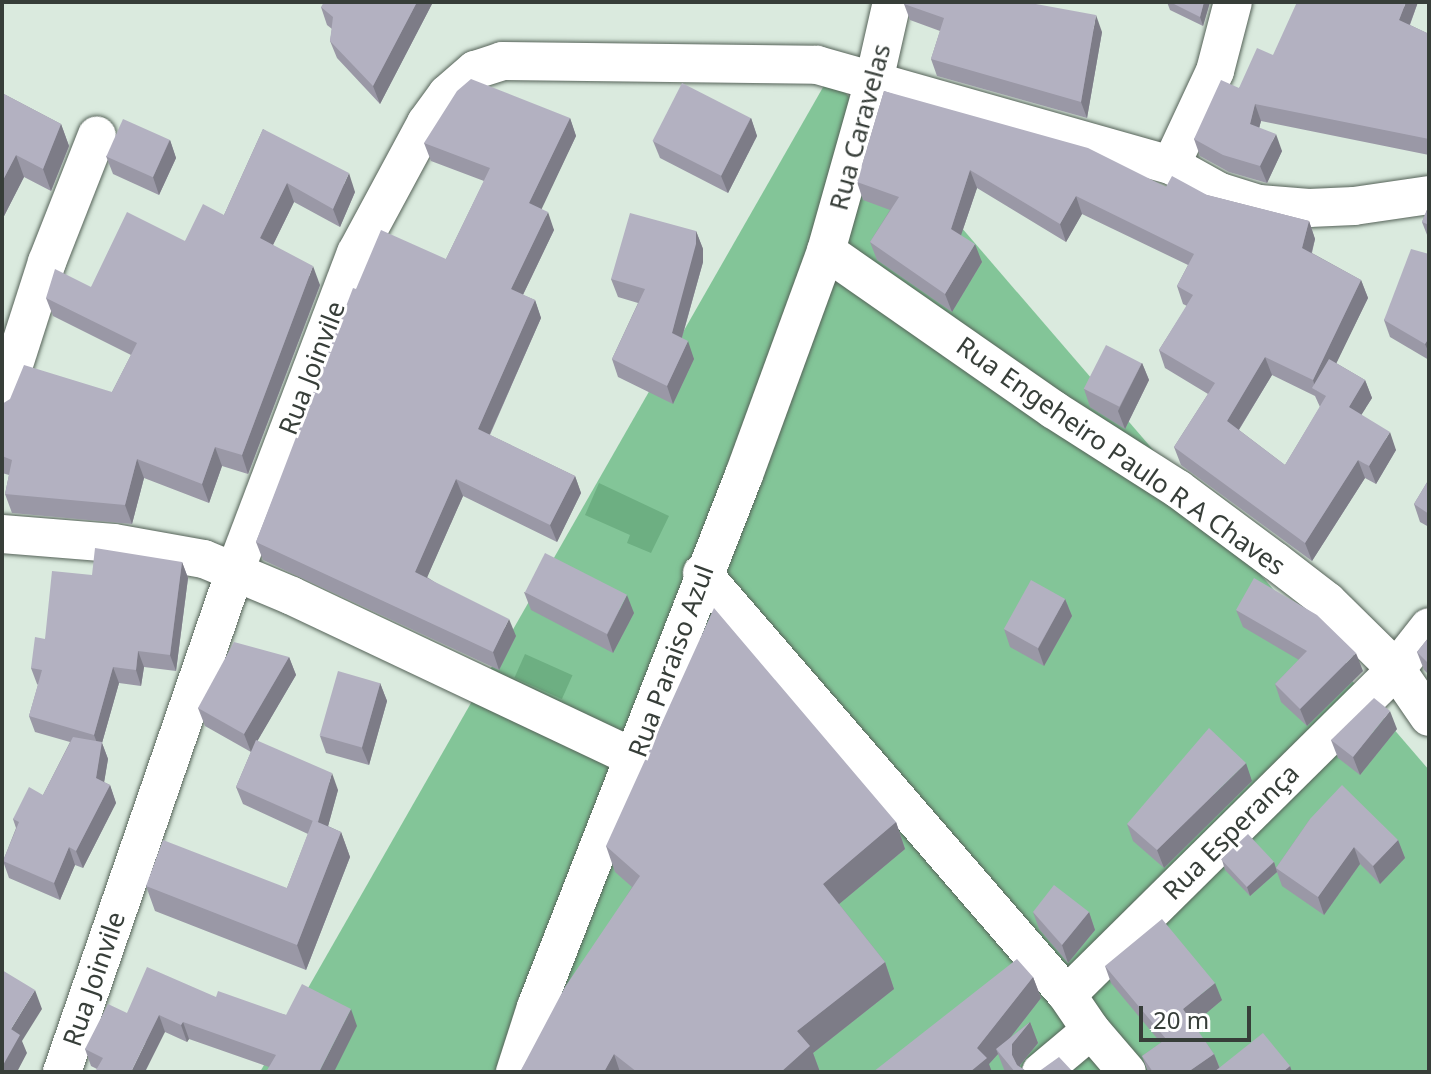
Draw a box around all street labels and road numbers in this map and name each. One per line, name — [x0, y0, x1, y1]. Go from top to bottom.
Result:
street label: Rua Caravelas — [823, 40, 897, 214]
street label: Rua Joinvile — [272, 297, 352, 439]
street label: Rua Engeheiro Paulo R A Chaves — [951, 330, 1291, 582]
street label: Rua Paraiso Azul — [622, 561, 720, 761]
street label: Rua Esperança — [1157, 758, 1305, 906]
street label: Rua Joinvile — [56, 908, 132, 1050]

